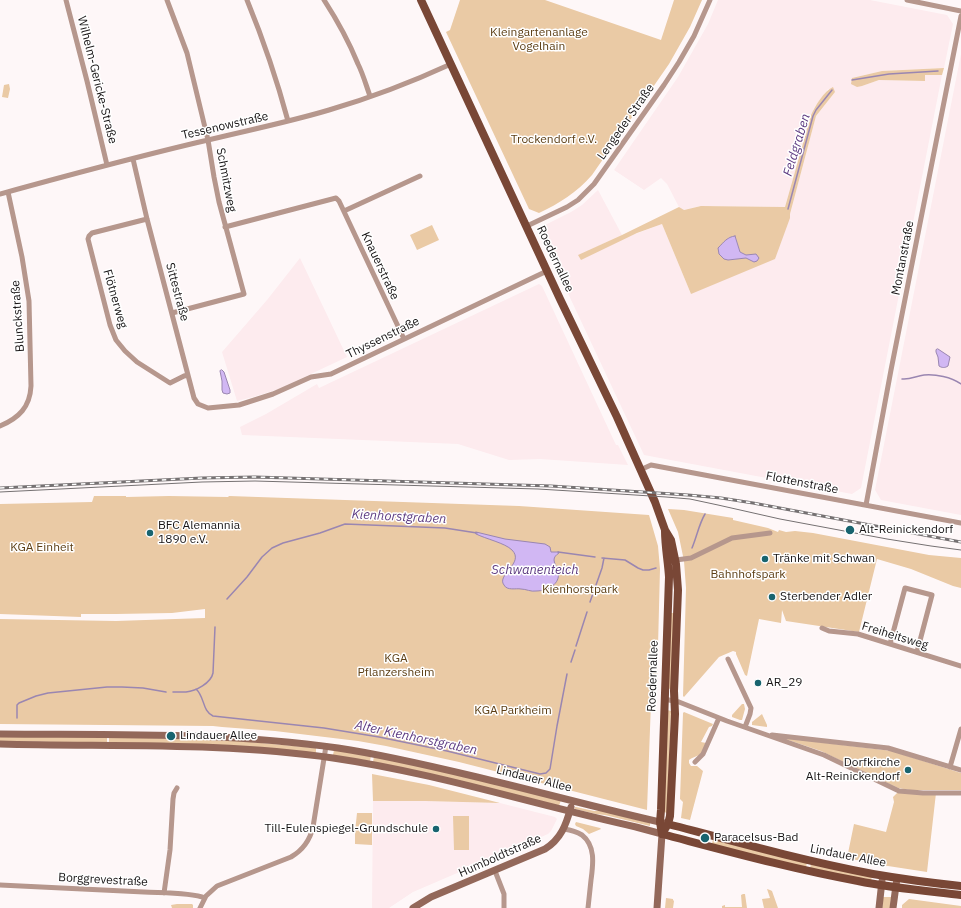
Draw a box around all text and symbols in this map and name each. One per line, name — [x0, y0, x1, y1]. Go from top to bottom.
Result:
street label: Wilhelm-Gericke-Straße — [74, 15, 120, 145]
park label: Kleingartenanlage Vogelhain — [490, 26, 588, 54]
street label: Lengeder Straße — [595, 81, 657, 163]
street label: Tessenowstraße — [180, 109, 270, 143]
water label: Feldgraben — [780, 112, 814, 178]
park label: Trockendorf e.V. — [511, 133, 597, 147]
street label: Schmitzweg — [213, 147, 239, 213]
street label: Montanstraße — [889, 219, 917, 297]
street label: Roedernallee — [533, 223, 577, 295]
street label: Knauerstraße — [358, 230, 402, 302]
street label: Sittestraße — [162, 261, 192, 323]
street label: Flötnerweg — [100, 268, 130, 330]
street label: Blunckstraße — [8, 280, 28, 352]
street label: Thyssenstraße — [344, 314, 422, 362]
street label: Flottenstraße — [765, 469, 839, 497]
water label: Kienhorstgraben — [351, 507, 447, 527]
place label: BFC Alemannia 1890 e.V. — [158, 519, 240, 547]
place label: Alt-Reinickendorf — [859, 523, 953, 537]
marker: Alt-Reinickendorf — [844, 524, 856, 536]
marker: BFC Alemannia 1890 e.V. — [145, 528, 155, 538]
park label: KGA Einheit — [10, 541, 74, 555]
place label: Tränke mit Schwan — [773, 552, 875, 566]
marker: Tränke mit Schwan — [760, 554, 770, 564]
water label: Schwanenteich — [491, 562, 579, 578]
park label: Bahnhofspark — [710, 568, 786, 582]
park label: Kienhorstpark — [542, 583, 618, 597]
place label: Sterbender Adler — [780, 590, 872, 604]
marker: Sterbender Adler — [767, 592, 777, 602]
street label: Freiheitsweg — [860, 619, 930, 653]
street label: Roedernallee — [645, 640, 661, 712]
park label: KGA Pflanzersheim — [358, 652, 434, 680]
place label: AR_29 — [766, 676, 803, 690]
marker: AR_29 — [753, 678, 763, 688]
park label: KGA Parkheim — [474, 704, 552, 718]
water label: Alter Kienhorstgraben — [353, 717, 479, 759]
place label: Lindauer Allee — [180, 729, 257, 743]
marker: Lindauer Allee — [165, 730, 177, 742]
place label: Dorfkirche Alt-Reinickendorf — [806, 756, 900, 784]
street label: Lindauer Allee — [495, 763, 573, 795]
marker: Dorfkirche Alt-Reinickendorf — [903, 765, 913, 775]
place label: Till-Eulenspiegel-Grundschule — [264, 822, 428, 836]
marker: Till-Eulenspiegel-Grundschule — [431, 824, 441, 834]
street label: Humboldtstraße — [456, 831, 544, 881]
place label: Paracelsus-Bad — [714, 831, 799, 845]
marker: Paracelsus-Bad — [699, 832, 711, 844]
street label: Lindauer Allee — [809, 842, 887, 870]
street label: Borggrevestraße — [58, 870, 148, 890]

